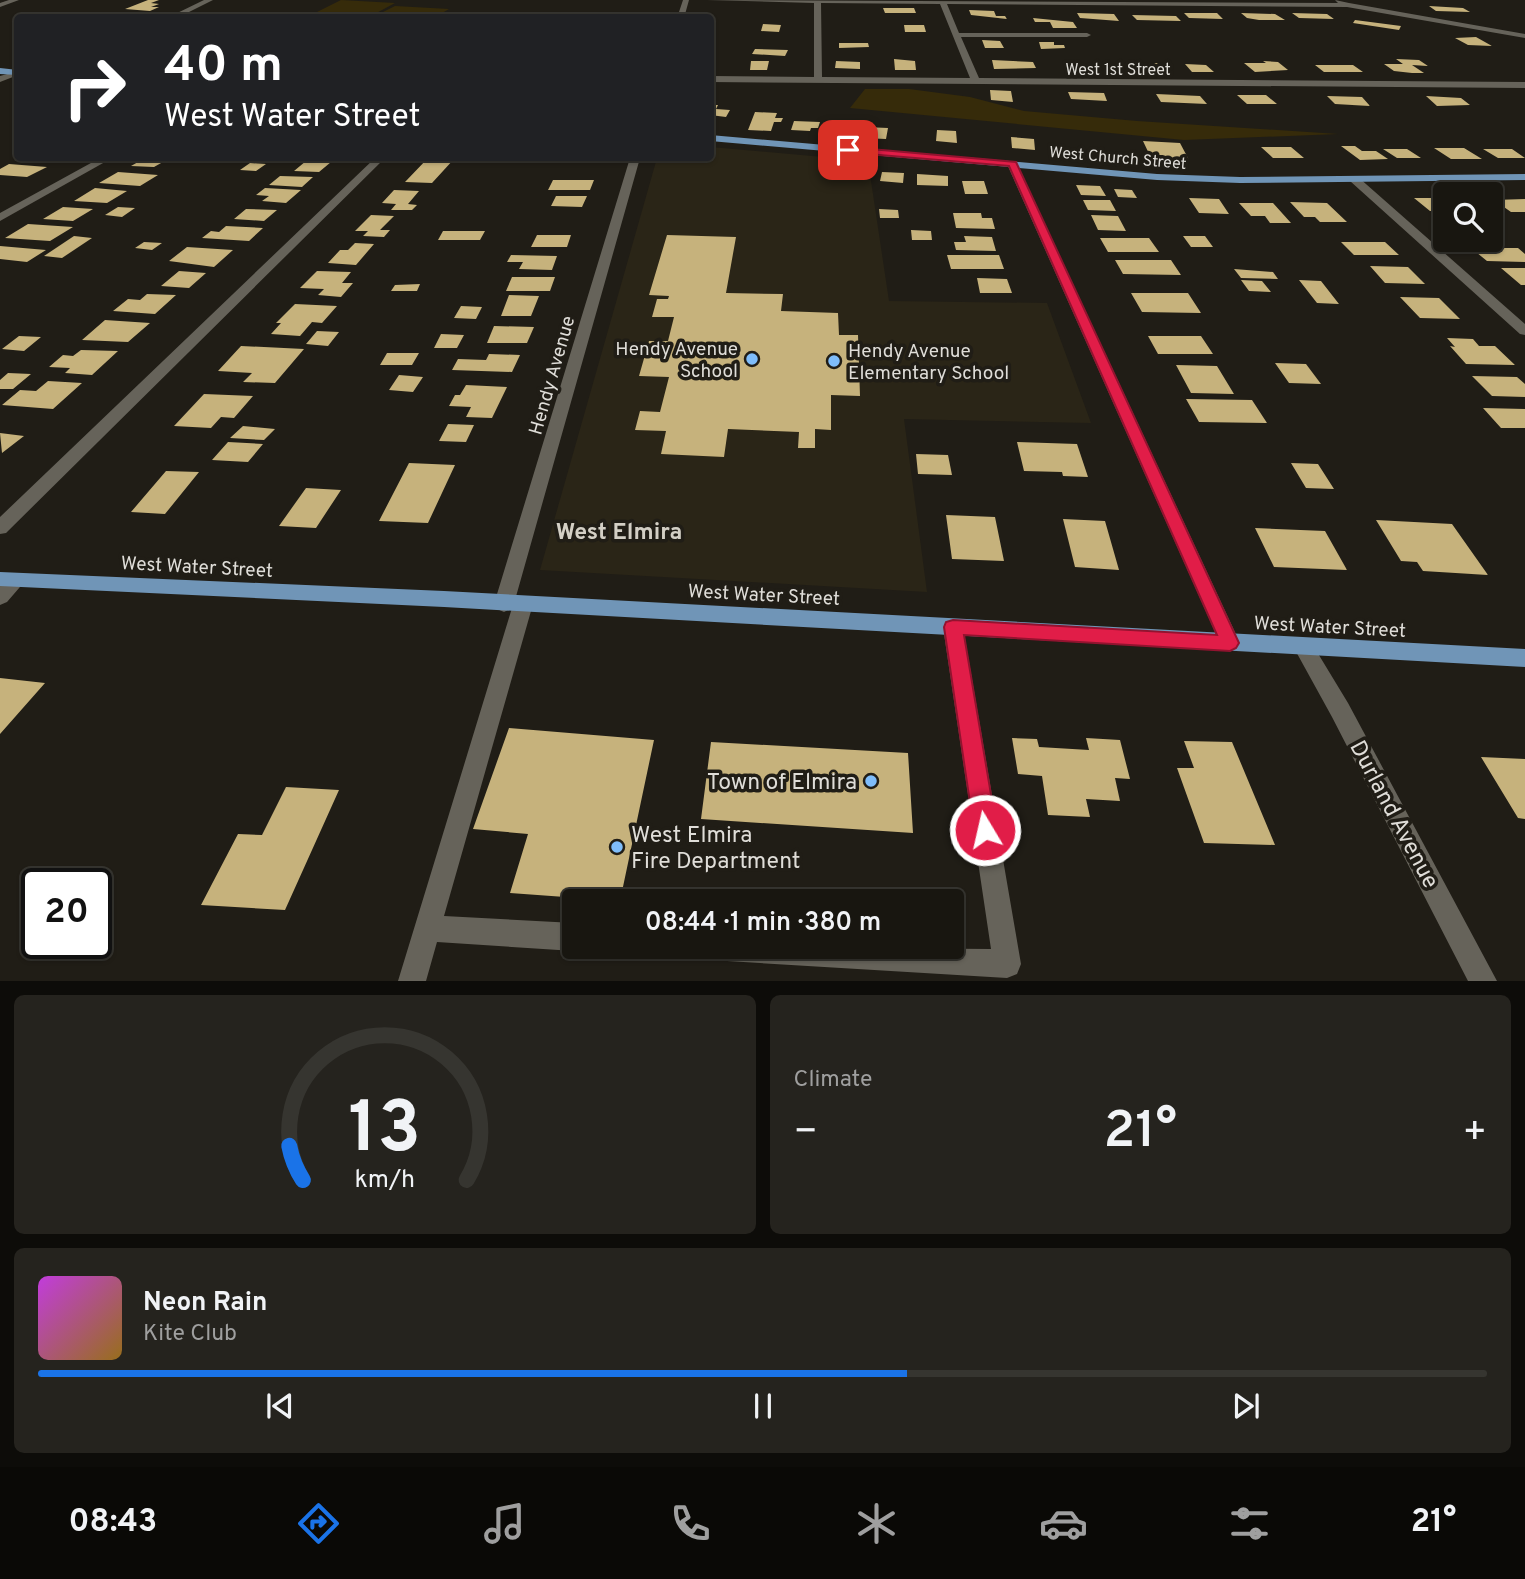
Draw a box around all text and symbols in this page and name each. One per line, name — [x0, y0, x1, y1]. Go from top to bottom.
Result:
text: 40 m — [164, 37, 283, 99]
icon: right — [49, 42, 140, 133]
street label: West 1st Street — [1065, 61, 1171, 81]
text: West Water Street — [164, 98, 421, 138]
pin — [818, 120, 878, 180]
icon: arrive — [829, 131, 867, 169]
street label: West Church Street — [1048, 143, 1187, 175]
map controls — [1433, 182, 1503, 252]
button: search — [1433, 182, 1503, 252]
street label: Hendy Avenue — [524, 313, 581, 438]
place label: Hendy Avenue School — [615, 338, 738, 384]
place label: Hendy Avenue Elementary School — [848, 340, 1009, 386]
marker: Hendy Avenue School — [744, 351, 760, 367]
marker: Hendy Avenue Elementary School — [826, 353, 842, 369]
district label: West Elmira — [556, 519, 682, 548]
street label: West Water Street — [120, 552, 274, 584]
street label: West Water Street — [687, 580, 841, 612]
street label: West Water Street — [1253, 612, 1407, 644]
street label: Durland Avenue — [1342, 736, 1444, 894]
place label: Town of Elmira — [707, 769, 857, 798]
marker: Town of Elmira — [863, 773, 879, 789]
position arrow — [948, 793, 1022, 867]
place label: West Elmira Fire Department — [631, 822, 801, 877]
marker: West Elmira Fire Department — [609, 839, 625, 855]
speed limit sign: 20 — [21, 868, 112, 959]
text: 08:44 · 1 min · 380 m — [645, 907, 881, 940]
text: Climate — [794, 1066, 872, 1095]
text: 13 — [348, 1087, 421, 1179]
text: 21° — [1103, 1100, 1177, 1166]
text: − — [794, 1109, 818, 1158]
text: + — [1462, 1109, 1487, 1158]
text: km/h — [354, 1165, 415, 1197]
text: Neon Rain — [143, 1287, 268, 1320]
text: Kite Club — [143, 1320, 237, 1349]
icon: previous — [261, 1387, 299, 1425]
icon: pause — [744, 1387, 782, 1425]
icon: next — [1227, 1387, 1265, 1425]
icon: directions — [294, 1499, 343, 1548]
icon: music — [480, 1499, 529, 1548]
icon: phone — [666, 1499, 715, 1548]
icon: climate — [852, 1499, 901, 1548]
icon: car — [1039, 1499, 1088, 1548]
icon: filters — [1225, 1499, 1274, 1548]
text: 08:43 — [69, 1503, 157, 1543]
text: 21° — [1411, 1503, 1456, 1543]

